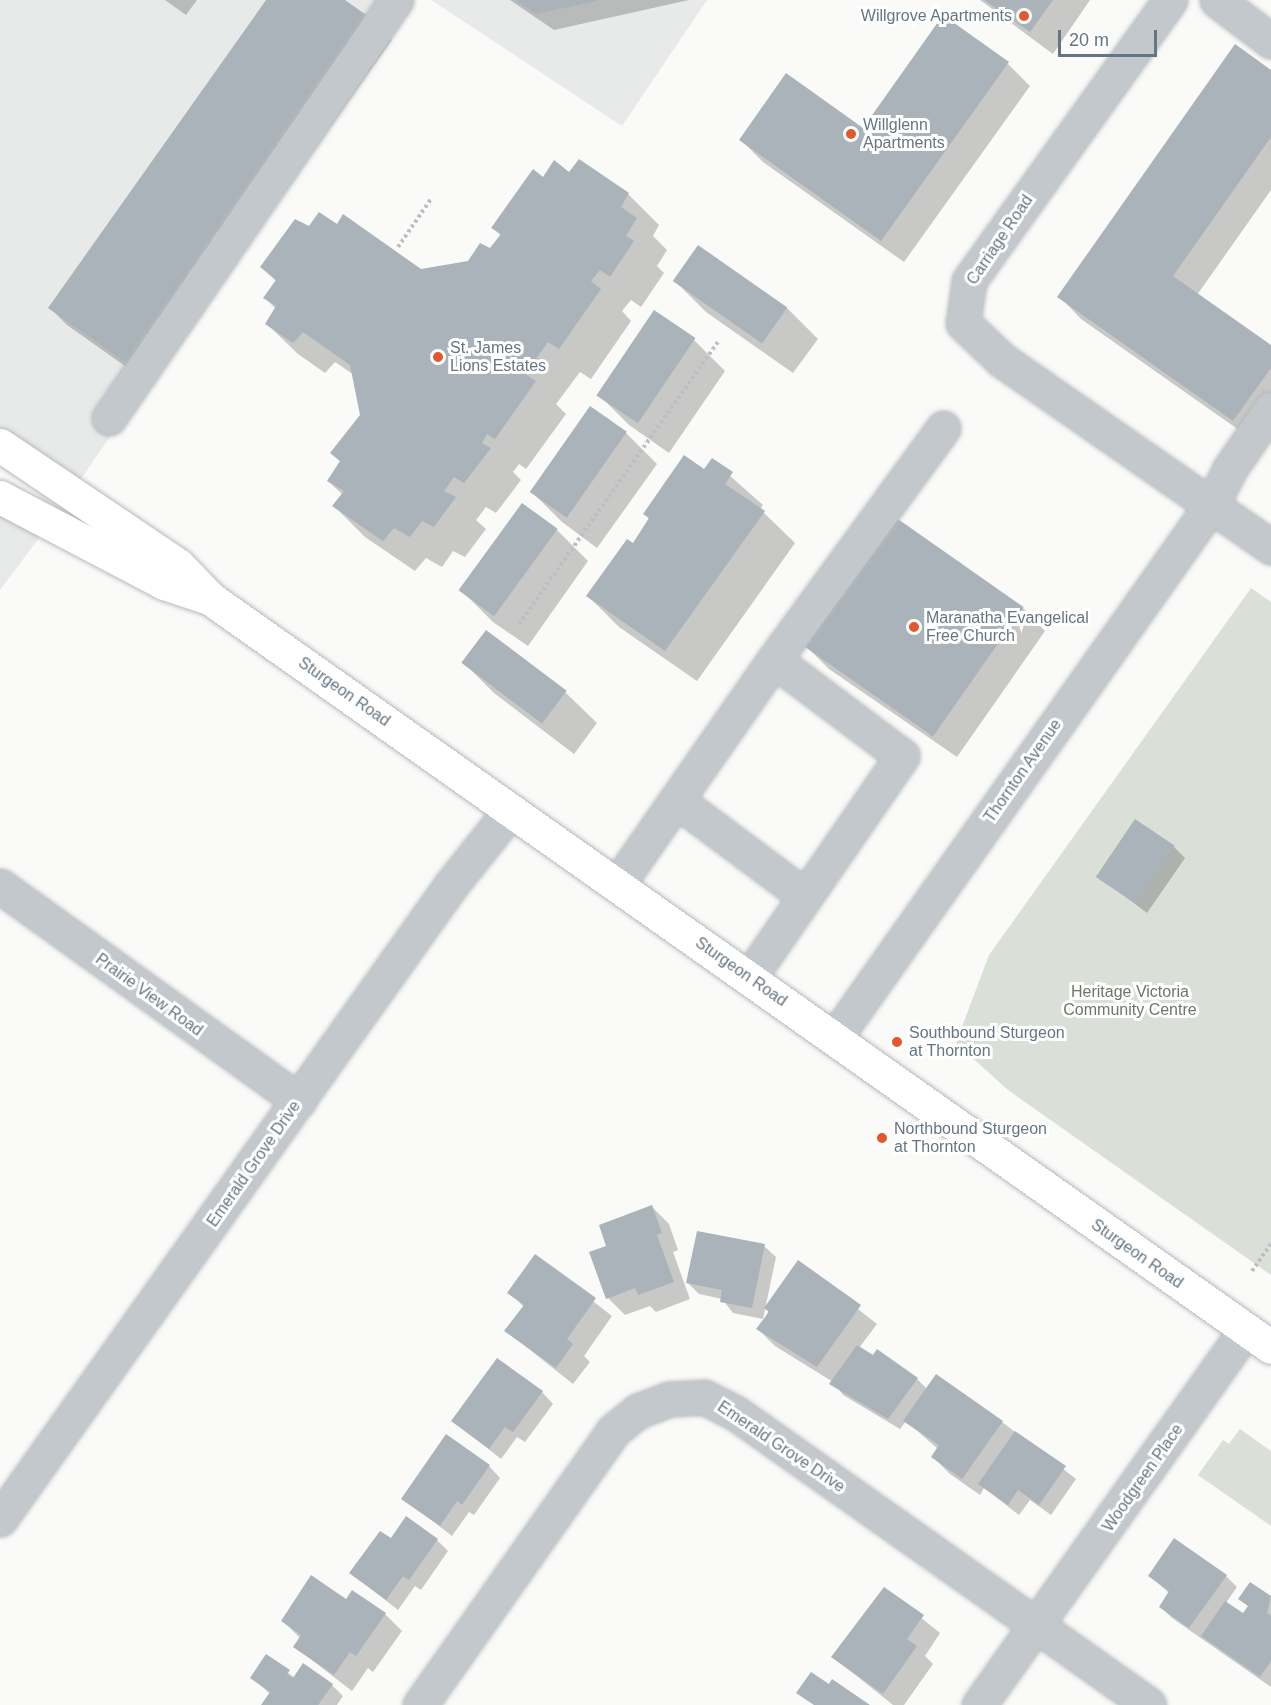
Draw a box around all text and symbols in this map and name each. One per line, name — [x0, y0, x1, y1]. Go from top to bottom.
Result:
place label: Willgrove Apartments — [860, 6, 1012, 26]
marker: Willgrove Apartments — [1017, 9, 1031, 23]
scale bar — [1061, 18, 1160, 56]
text: 20 m — [1069, 30, 1109, 50]
place label: Willglenn Apartments — [863, 115, 945, 153]
marker: Willglenn Apartments — [844, 127, 858, 141]
street label: Carriage Road — [963, 191, 1037, 289]
place label: St. James Lions Estates — [450, 338, 546, 376]
marker: St. James Lions Estates — [431, 350, 445, 364]
place label: Maranatha Evangelical Free Church — [926, 608, 1089, 646]
marker: Maranatha Evangelical Free Church — [907, 620, 921, 634]
street label: Sturgeon Road — [294, 653, 394, 731]
street label: Thornton Avenue — [980, 715, 1066, 827]
street label: Sturgeon Road — [691, 933, 791, 1011]
street label: Prairie View Road — [92, 950, 206, 1040]
park label: Heritage Victoria Community Centre — [1063, 982, 1197, 1020]
place label: Southbound Sturgeon at Thornton — [909, 1023, 1065, 1061]
marker: Southbound Sturgeon at Thornton — [890, 1035, 904, 1049]
street label: Emerald Grove Drive — [203, 1097, 305, 1231]
place label: Northbound Sturgeon at Thornton — [894, 1119, 1047, 1157]
marker: Northbound Sturgeon at Thornton — [875, 1131, 889, 1145]
street label: Sturgeon Road — [1087, 1215, 1187, 1293]
street label: Emerald Grove Drive — [714, 1397, 848, 1497]
street label: Woodgreen Place — [1099, 1421, 1187, 1535]

